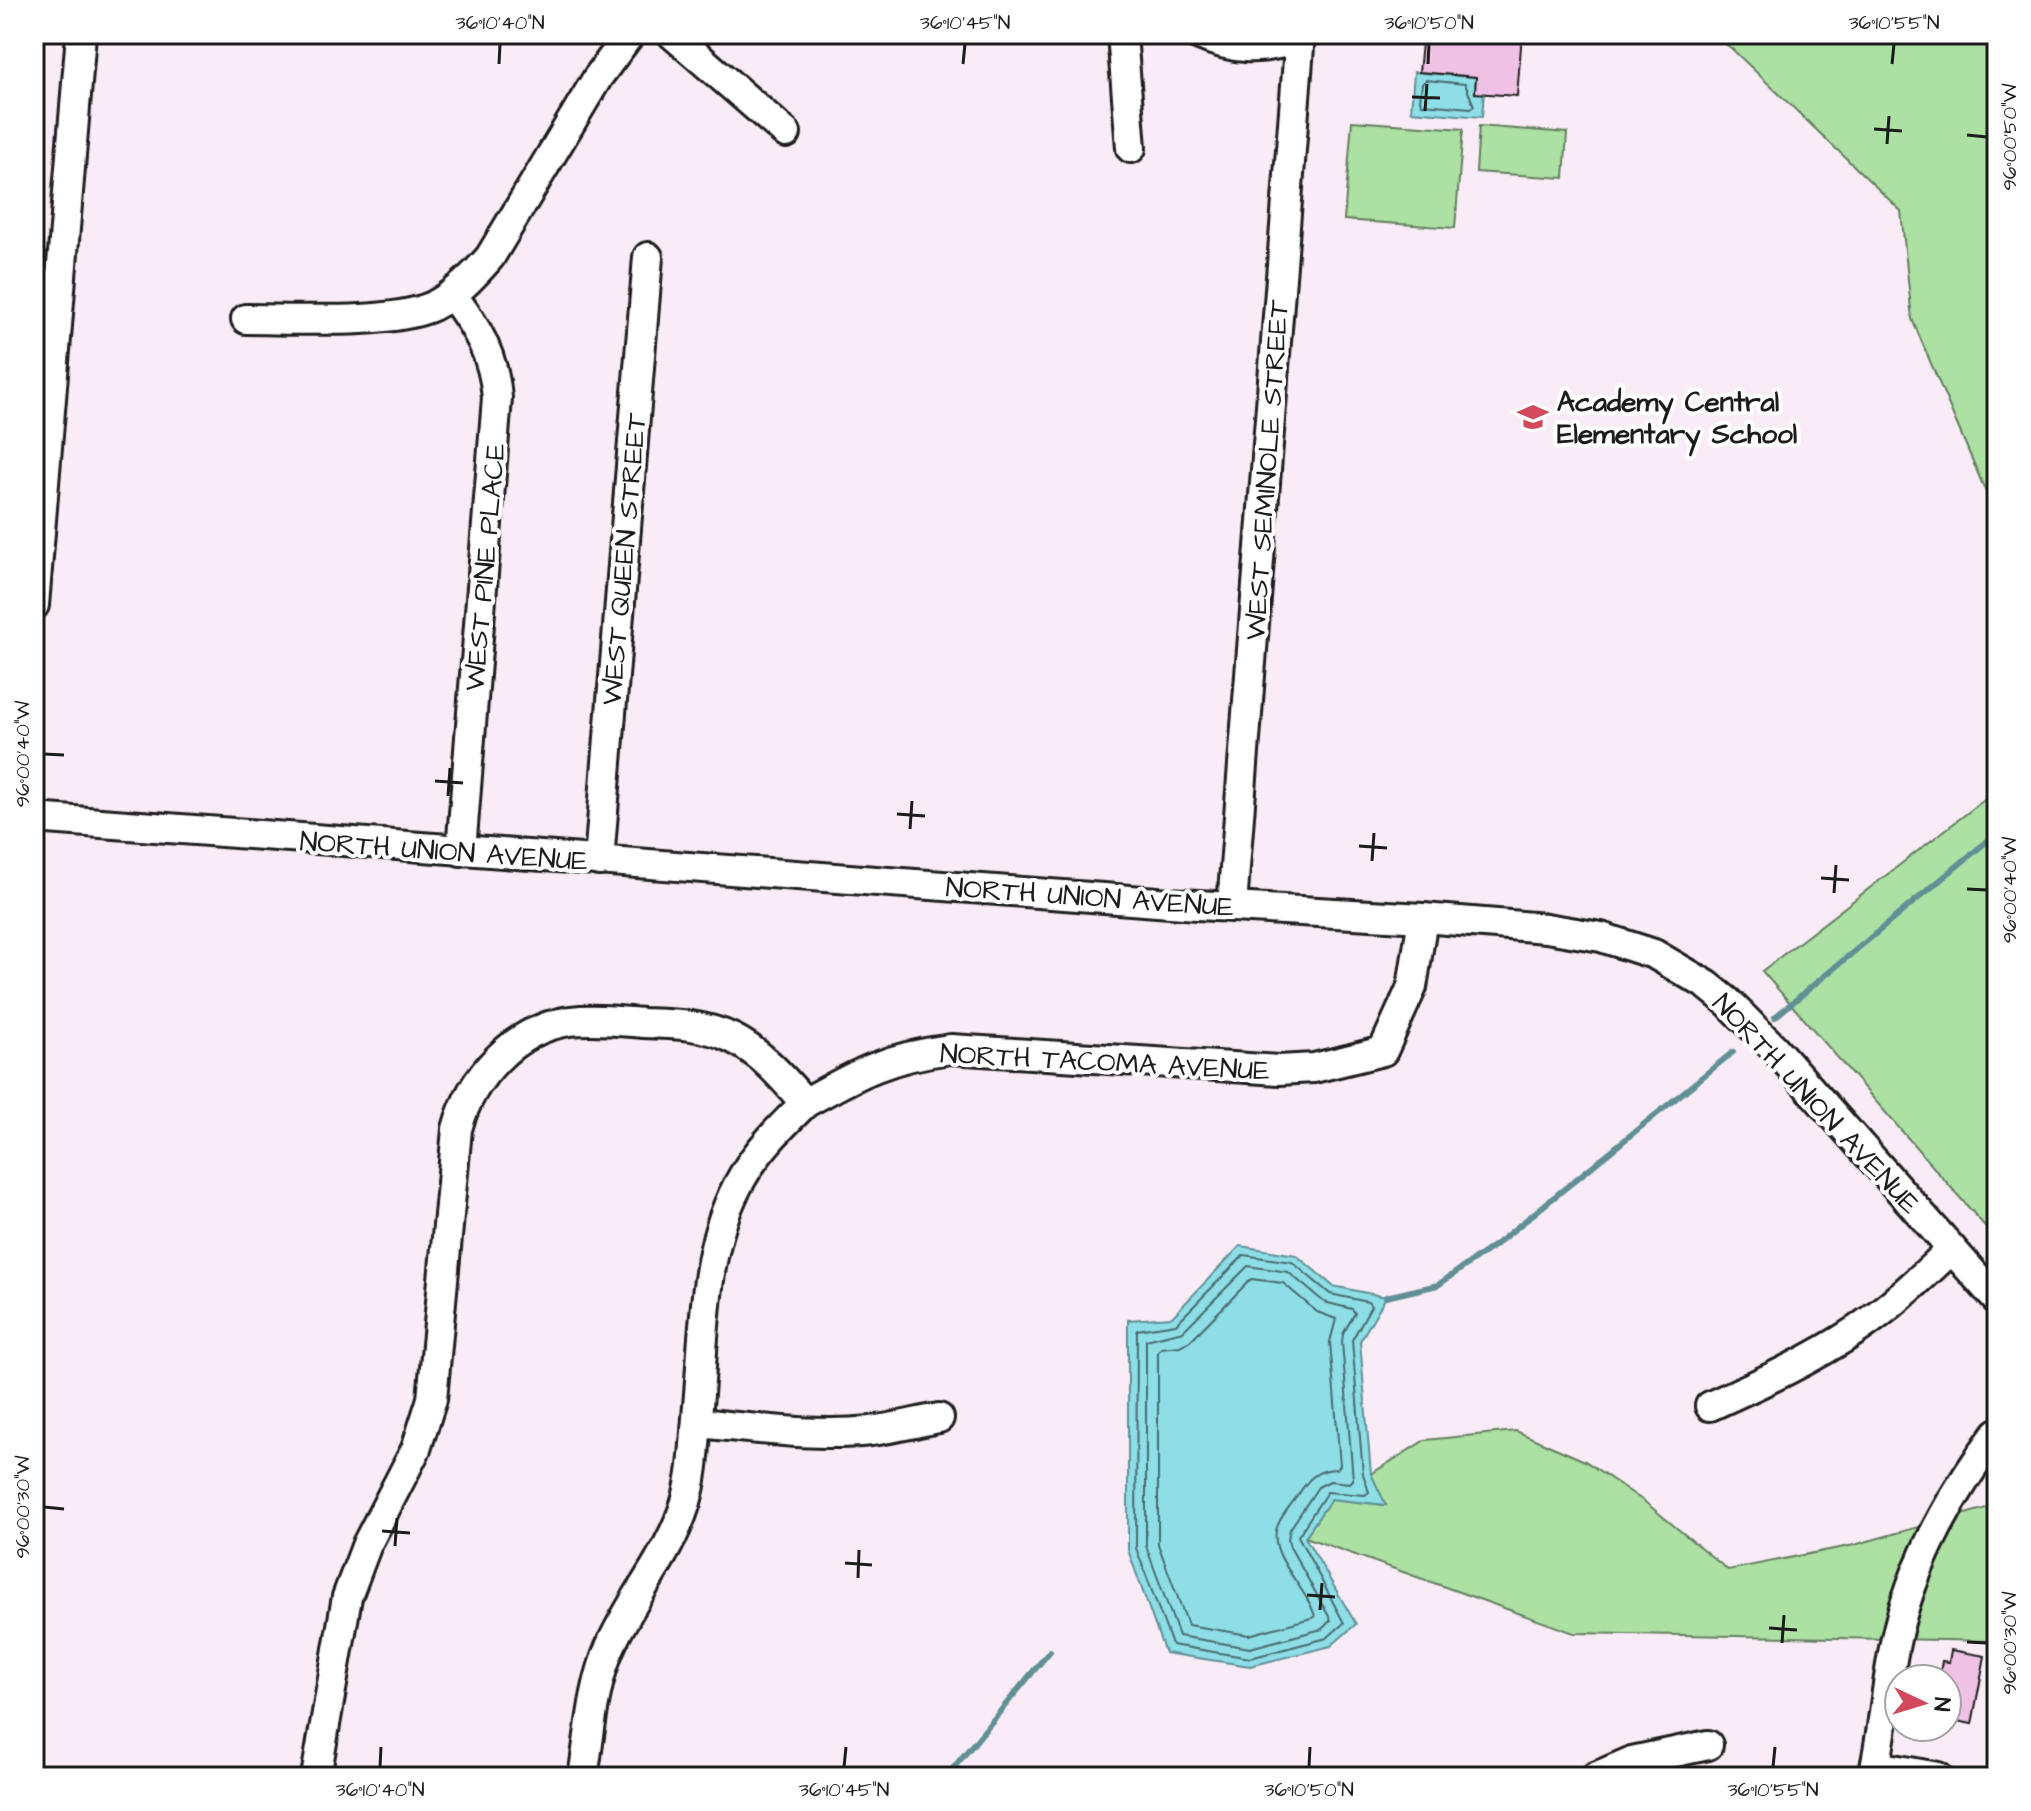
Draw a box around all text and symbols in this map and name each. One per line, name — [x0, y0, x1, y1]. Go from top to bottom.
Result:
text: 36°10'40"N — [455, 9, 545, 37]
text: 36°10'45"N — [920, 9, 1010, 37]
text: 36°10'50"N — [1384, 9, 1474, 37]
text: 36°10'55"N — [1848, 9, 1940, 37]
text: 96°00'50"W — [1996, 83, 2024, 191]
street label: WEST SEMINOLE STREET — [1236, 298, 1299, 642]
place label: Academy Central Elementary School — [1557, 383, 1797, 457]
school or university icon: Academy Central Elementary School — [1516, 400, 1550, 434]
street label: WEST QUEEN STREET — [592, 411, 657, 707]
street label: WEST PINE PLACE — [455, 441, 516, 693]
text: 96°00'40"W — [9, 701, 37, 807]
street label: NORTH UNION AVENUE — [298, 822, 590, 881]
text: 96°00'40"W — [1996, 837, 2024, 943]
street label: NORTH UNION AVENUE — [944, 868, 1236, 927]
street label: NORTH UNION AVENUE — [1703, 985, 1929, 1223]
street label: NORTH TACOMA AVENUE — [939, 1034, 1271, 1091]
text: 96°00'30"W — [9, 1455, 37, 1559]
text: 96°00'30"W — [1996, 1591, 2024, 1695]
north arrow — [1883, 1663, 1963, 1743]
text: N — [1925, 1696, 1957, 1712]
text: 36°10'40"N — [335, 1776, 425, 1804]
text: 36°10'45"N — [799, 1776, 889, 1804]
text: 36°10'50"N — [1264, 1776, 1354, 1804]
text: 36°10'55"N — [1727, 1776, 1819, 1804]

